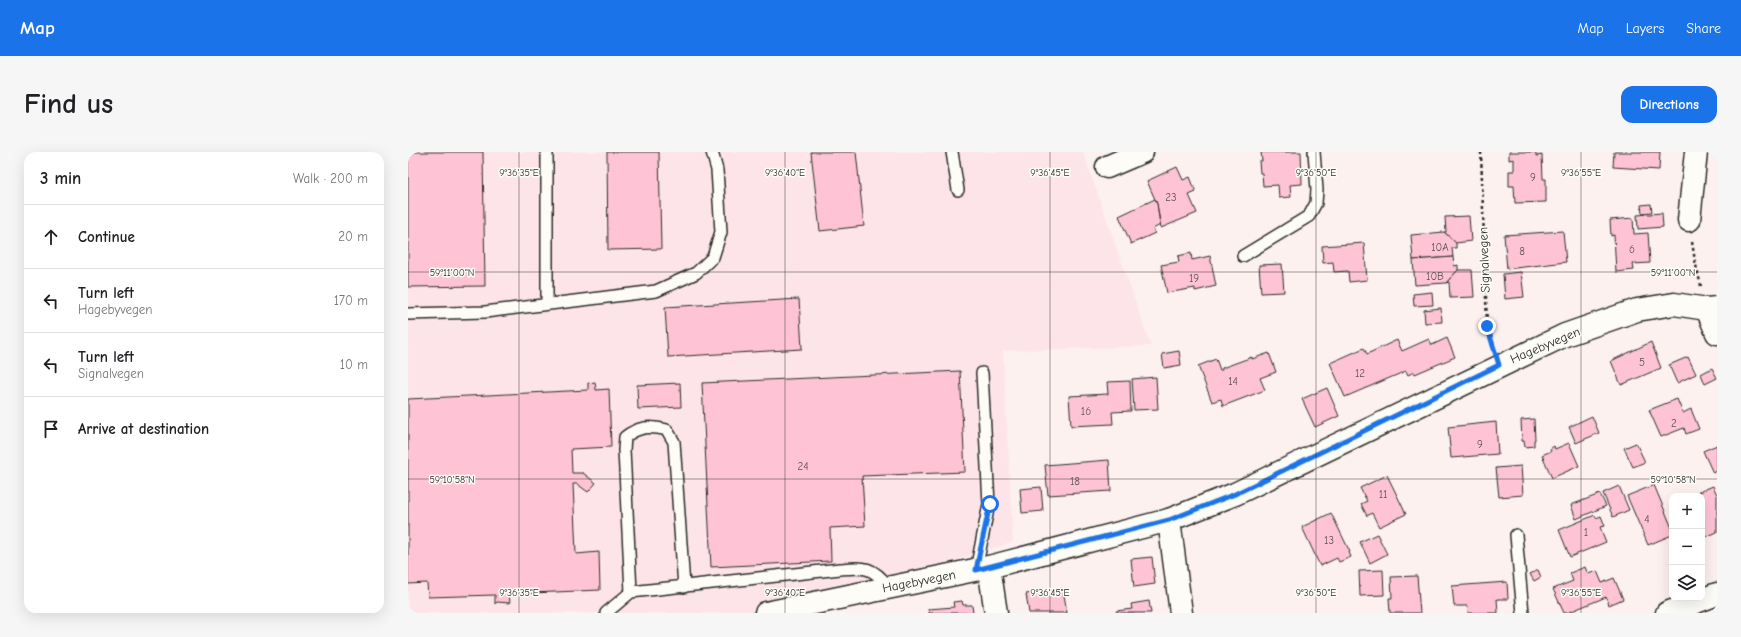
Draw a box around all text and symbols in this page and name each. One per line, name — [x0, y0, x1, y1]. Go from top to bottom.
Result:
text: Map — [20, 17, 55, 39]
text: Map — [1577, 20, 1604, 37]
text: Layers — [1626, 20, 1664, 37]
text: Share — [1686, 20, 1721, 37]
button: Directions — [1621, 86, 1717, 123]
text: Find us — [24, 88, 113, 120]
text: 9°36'35"E — [499, 167, 539, 179]
text: 9°36'40"E — [765, 167, 805, 179]
text: 9°36'45"E — [1030, 167, 1070, 179]
text: 9°36'50"E — [1296, 167, 1336, 179]
text: 9°36'55"E — [1561, 167, 1601, 179]
text: 3 min — [40, 169, 81, 188]
text: Walk · 200 m — [293, 171, 368, 186]
house number: 9 — [1530, 171, 1536, 184]
house number: 23 — [1165, 191, 1177, 204]
icon: ahead — [40, 226, 62, 248]
street label: Signalvegen — [1475, 227, 1493, 293]
text: Continue — [78, 228, 135, 246]
text: 20 m — [338, 229, 368, 244]
house number: 10A — [1431, 241, 1449, 254]
house number: 6 — [1629, 243, 1635, 256]
house number: 8 — [1519, 245, 1525, 258]
text: 59°11'00"N — [430, 267, 474, 279]
text: 59°11'00"N — [1651, 267, 1695, 279]
house number: 10B — [1426, 270, 1444, 283]
house number: 19 — [1189, 272, 1199, 285]
text: Turn left — [78, 284, 134, 302]
icon: left — [40, 290, 62, 312]
text: 170 m — [334, 293, 368, 308]
text: Hagebyvegen — [78, 302, 153, 317]
route end — [1478, 317, 1496, 335]
street label: Hagebyvegen — [1508, 324, 1582, 366]
text: Turn left — [78, 348, 134, 366]
icon: left — [40, 354, 62, 376]
house number: 5 — [1639, 356, 1645, 369]
text: 10 m — [340, 357, 368, 372]
text: Signalvegen — [78, 366, 144, 381]
house number: 12 — [1355, 367, 1365, 380]
house number: 14 — [1228, 375, 1238, 388]
house number: 16 — [1081, 405, 1091, 418]
house number: 2 — [1671, 417, 1677, 430]
icon: arrive — [40, 418, 62, 440]
text: Arrive at destination — [78, 420, 209, 438]
house number: 9 — [1477, 438, 1483, 451]
house number: 24 — [797, 460, 809, 473]
text: 59°10'58"N — [429, 474, 475, 486]
text: 59°10'58"N — [1650, 474, 1696, 486]
house number: 18 — [1070, 475, 1080, 488]
house number: 11 — [1379, 488, 1387, 501]
map controls — [1669, 493, 1705, 601]
button: + — [1669, 493, 1705, 529]
route start — [981, 495, 999, 513]
house number: 4 — [1644, 513, 1650, 526]
house number: 1 — [1584, 526, 1588, 539]
button: − — [1669, 529, 1705, 565]
house number: 13 — [1324, 534, 1334, 547]
button: layers — [1669, 565, 1705, 601]
street label: Hagebyvegen — [881, 567, 957, 595]
text: 9°36'35"E — [499, 587, 539, 599]
text: 9°36'40"E — [765, 587, 805, 599]
text: 9°36'45"E — [1030, 587, 1070, 599]
text: 9°36'50"E — [1296, 587, 1336, 599]
text: 9°36'55"E — [1561, 587, 1601, 599]

